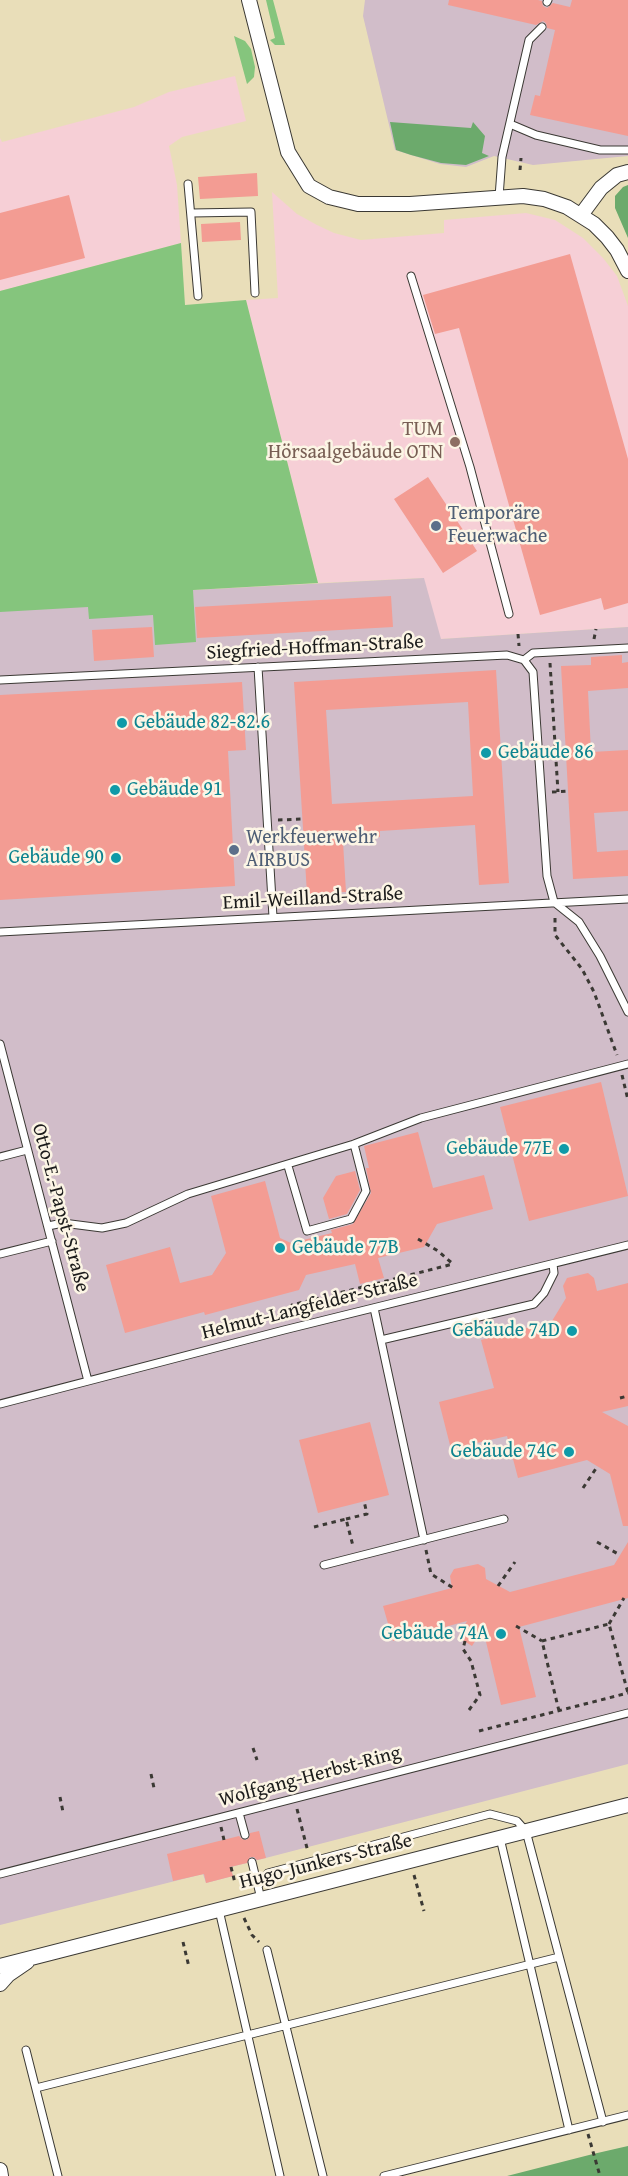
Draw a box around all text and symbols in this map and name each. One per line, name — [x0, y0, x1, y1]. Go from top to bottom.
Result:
place label: TUM Hörsaalgebäude OTN — [268, 418, 443, 465]
marker: TUM Hörsaalgebäude OTN — [448, 435, 462, 449]
place label: Temporäre Feuerwache — [448, 502, 547, 549]
marker: Temporäre Feuerwache — [429, 519, 443, 533]
street label: Siegfried-Hoffman-Straße — [206, 630, 424, 666]
place label: Gebäude 82-82.6 — [134, 711, 270, 735]
marker: Gebäude 82-82.6 — [115, 716, 129, 730]
place label: Gebäude 86 — [498, 741, 594, 765]
marker: Gebäude 86 — [479, 746, 493, 760]
place label: Gebäude 91 — [127, 778, 223, 802]
marker: Gebäude 91 — [108, 783, 122, 797]
place label: Werkfeuerwehr AIRBUS — [246, 826, 377, 873]
marker: Werkfeuerwehr AIRBUS — [227, 843, 241, 857]
place label: Gebäude 90 — [8, 846, 104, 870]
marker: Gebäude 90 — [109, 851, 123, 865]
street label: Emil-Weilland-Straße — [222, 882, 404, 916]
street label: Otto-E.-Papst-Straße — [26, 1121, 94, 1295]
place label: Gebäude 77E — [446, 1137, 552, 1161]
marker: Gebäude 77E — [557, 1142, 571, 1156]
place label: Gebäude 77B — [292, 1236, 399, 1260]
marker: Gebäude 77B — [273, 1241, 287, 1255]
street label: Helmut-Langfelder-Straße — [200, 1269, 420, 1345]
place label: Gebäude 74D — [452, 1319, 560, 1343]
marker: Gebäude 74D — [565, 1324, 579, 1338]
place label: Gebäude 74C — [451, 1440, 557, 1464]
marker: Gebäude 74C — [562, 1445, 576, 1459]
place label: Gebäude 74A — [381, 1622, 489, 1646]
marker: Gebäude 74A — [494, 1627, 508, 1641]
street label: Wolfgang-Herbst-Ring — [216, 1741, 404, 1813]
street label: Hugo-Junkers-Straße — [237, 1829, 415, 1895]

